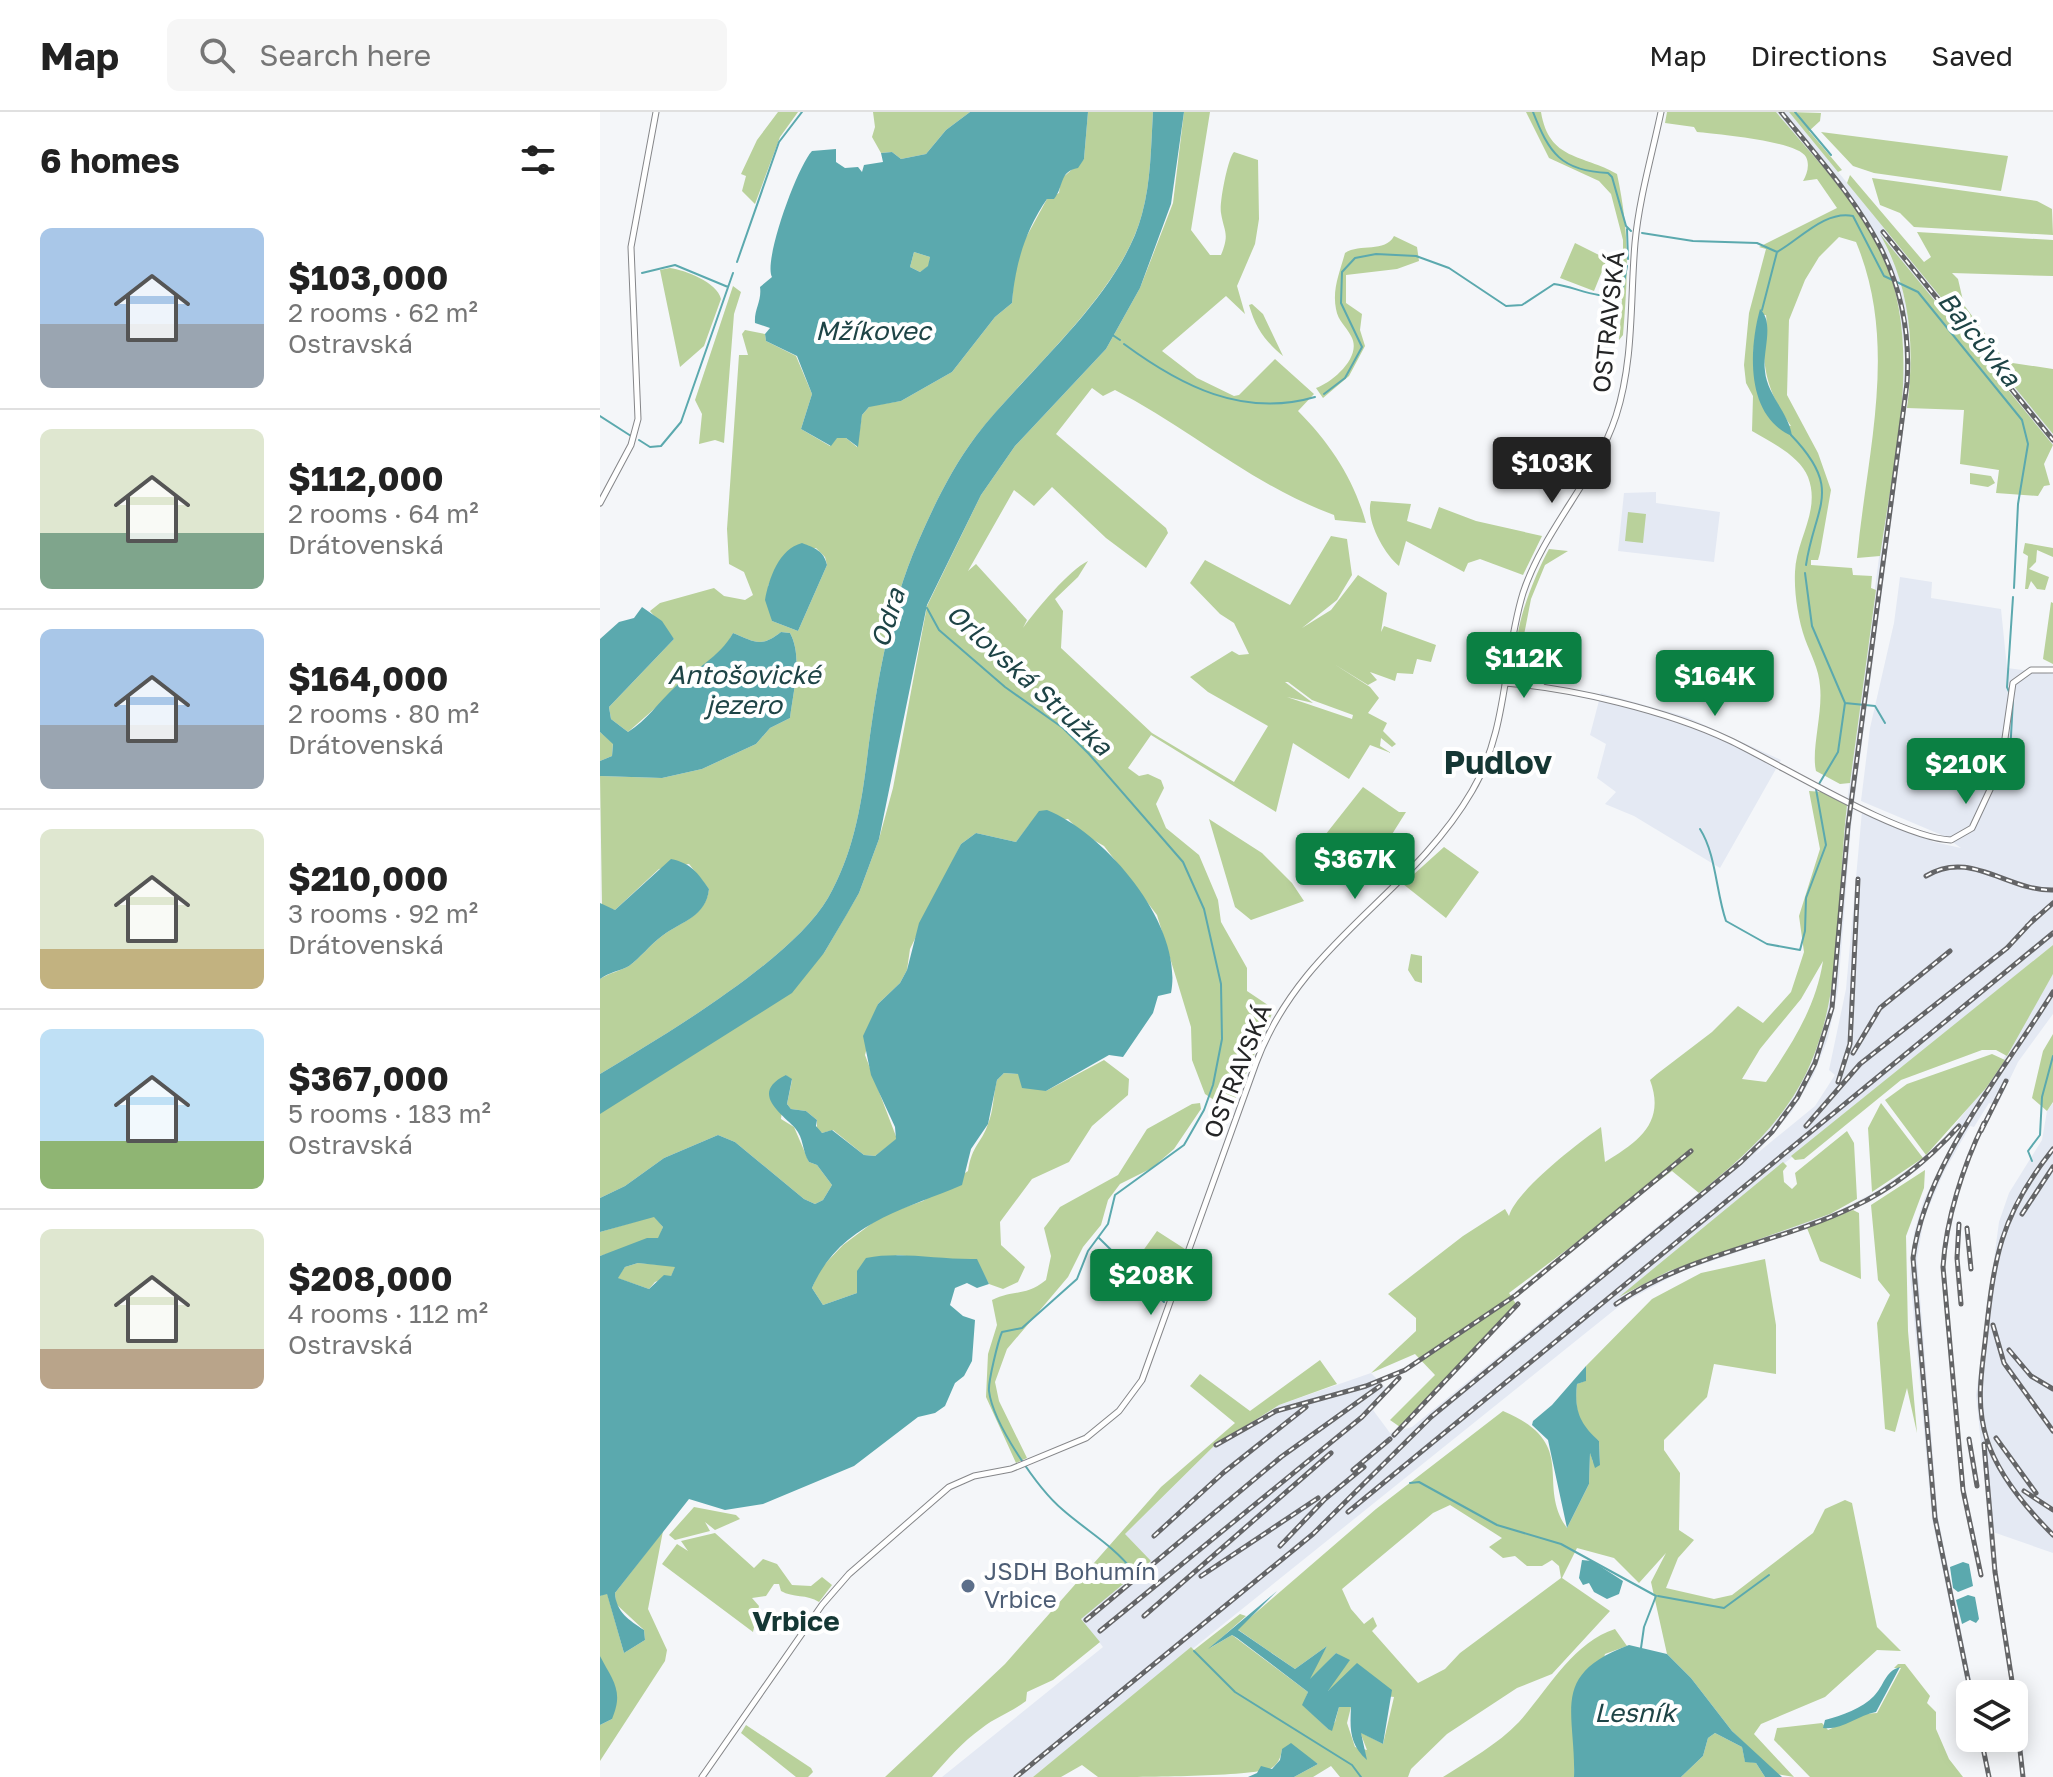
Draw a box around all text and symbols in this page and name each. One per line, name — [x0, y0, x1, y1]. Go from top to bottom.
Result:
search box — [167, 19, 727, 91]
text: Map — [40, 33, 119, 78]
icon: search — [195, 33, 239, 77]
text: Search here — [259, 37, 431, 73]
text: Map — [1649, 39, 1706, 72]
text: Directions — [1750, 39, 1887, 72]
text: Saved — [1931, 39, 2013, 72]
icon: filters — [516, 138, 560, 182]
text: 6 homes — [40, 140, 180, 180]
street label: OSTRAVSKÁ — [1586, 250, 1629, 394]
text: $103,000 — [288, 257, 448, 297]
icon: home — [104, 260, 200, 356]
water label: Bajcůvka — [1932, 285, 2028, 393]
text: 2 rooms · 62 m² — [288, 297, 478, 328]
water label: Mžíkovec — [815, 315, 933, 346]
text: Ostravská — [288, 328, 413, 359]
pin: $103K — [1496, 437, 1608, 505]
text: $103K — [1511, 447, 1593, 478]
text: $112,000 — [288, 458, 444, 498]
icon: home — [104, 461, 200, 557]
text: 2 rooms · 64 m² — [288, 498, 479, 529]
text: Drátovenská — [288, 529, 444, 560]
water label: Odra — [864, 583, 911, 651]
water label: Orlovská Stružka — [940, 597, 1119, 763]
pin: $112K — [1468, 632, 1580, 700]
text: $112K — [1485, 642, 1563, 673]
pin: $164K — [1659, 650, 1771, 718]
text: $164,000 — [288, 658, 448, 698]
water label: Antošovické jezero — [668, 659, 823, 720]
text: $164K — [1674, 660, 1756, 691]
icon: home — [104, 661, 200, 757]
text: 2 rooms · 80 m² — [288, 698, 479, 729]
text: Drátovenská — [288, 729, 444, 760]
pin: $210K — [1910, 738, 2022, 806]
district label: Pudlov — [1444, 743, 1552, 781]
text: $210K — [1925, 748, 2007, 779]
pin: $367K — [1299, 833, 1411, 901]
text: $367K — [1314, 843, 1396, 874]
text: $210,000 — [288, 858, 448, 898]
icon: home — [104, 861, 200, 957]
text: 3 rooms · 92 m² — [288, 898, 478, 929]
text: Drátovenská — [288, 929, 444, 960]
street label: OSTRAVSKÁ — [1197, 999, 1277, 1142]
text: $367,000 — [288, 1058, 449, 1098]
icon: home — [104, 1061, 200, 1157]
text: 5 rooms · 183 m² — [288, 1098, 491, 1129]
text: Ostravská — [288, 1129, 413, 1160]
pin: $208K — [1095, 1249, 1207, 1317]
text: $208,000 — [288, 1258, 453, 1298]
text: $208K — [1108, 1259, 1194, 1290]
icon: home — [104, 1261, 200, 1357]
text: 4 rooms · 112 m² — [288, 1298, 488, 1329]
text: Ostravská — [288, 1329, 413, 1360]
place label: JSDH Bohumín Vrbice — [984, 1556, 1156, 1613]
marker: JSDH Bohumín Vrbice — [959, 1577, 977, 1595]
district label: Vrbice — [752, 1604, 840, 1637]
map controls — [1956, 1680, 2028, 1752]
button: layers — [1956, 1680, 2028, 1752]
water label: Lesník — [1594, 1697, 1678, 1728]

